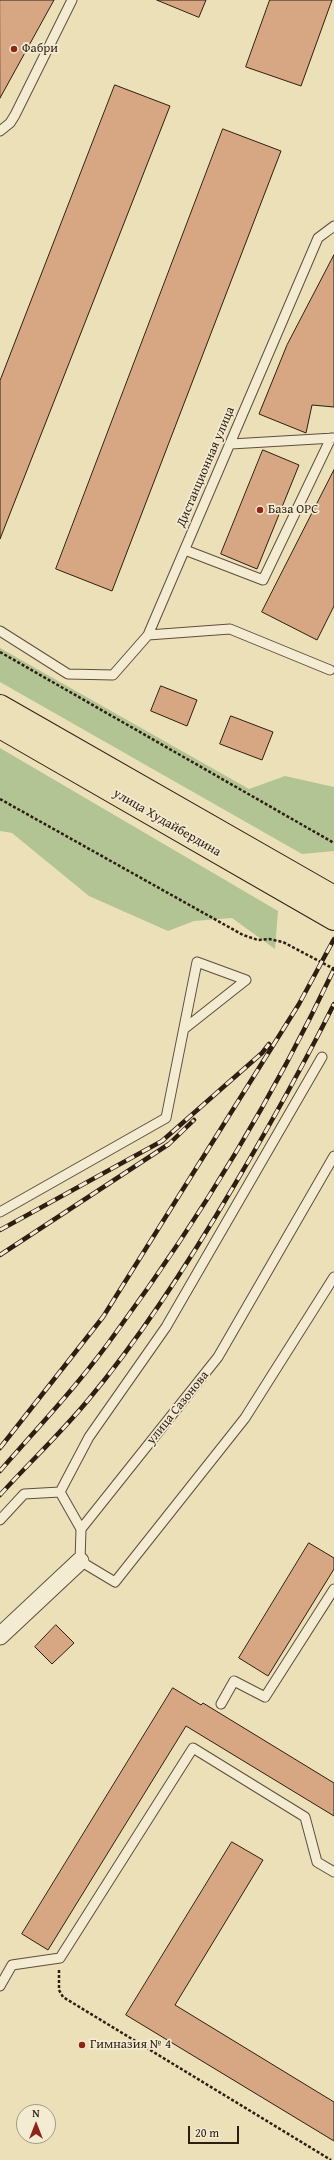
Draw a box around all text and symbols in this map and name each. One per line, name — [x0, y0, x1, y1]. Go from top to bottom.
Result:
place label: Фабри — [22, 41, 58, 57]
marker: Фабри — [9, 44, 19, 54]
street label: Дистанционная улица — [174, 404, 238, 530]
place label: База ОРС — [268, 502, 318, 518]
marker: База ОРС — [255, 505, 265, 515]
street label: улица Худайбердина — [110, 786, 224, 860]
street label: улица Сазонова — [144, 1368, 212, 1448]
place label: Гимназия № 4 — [90, 2037, 171, 2053]
marker: Гимназия № 4 — [77, 2040, 87, 2050]
north arrow — [16, 2104, 56, 2144]
text: N — [32, 2105, 40, 2121]
scale bar — [190, 2118, 241, 2144]
text: 20 m — [195, 2124, 219, 2141]

